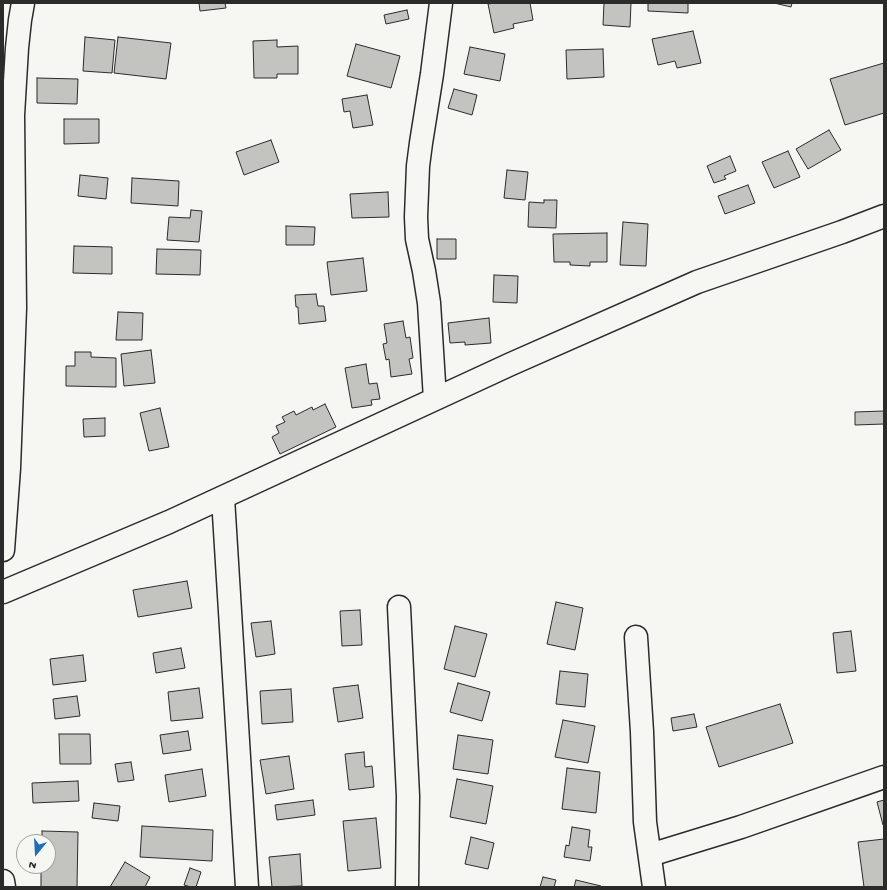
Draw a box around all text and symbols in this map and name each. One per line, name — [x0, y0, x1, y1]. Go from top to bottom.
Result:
north arrow — [16, 834, 56, 874]
text: N — [27, 858, 38, 871]

